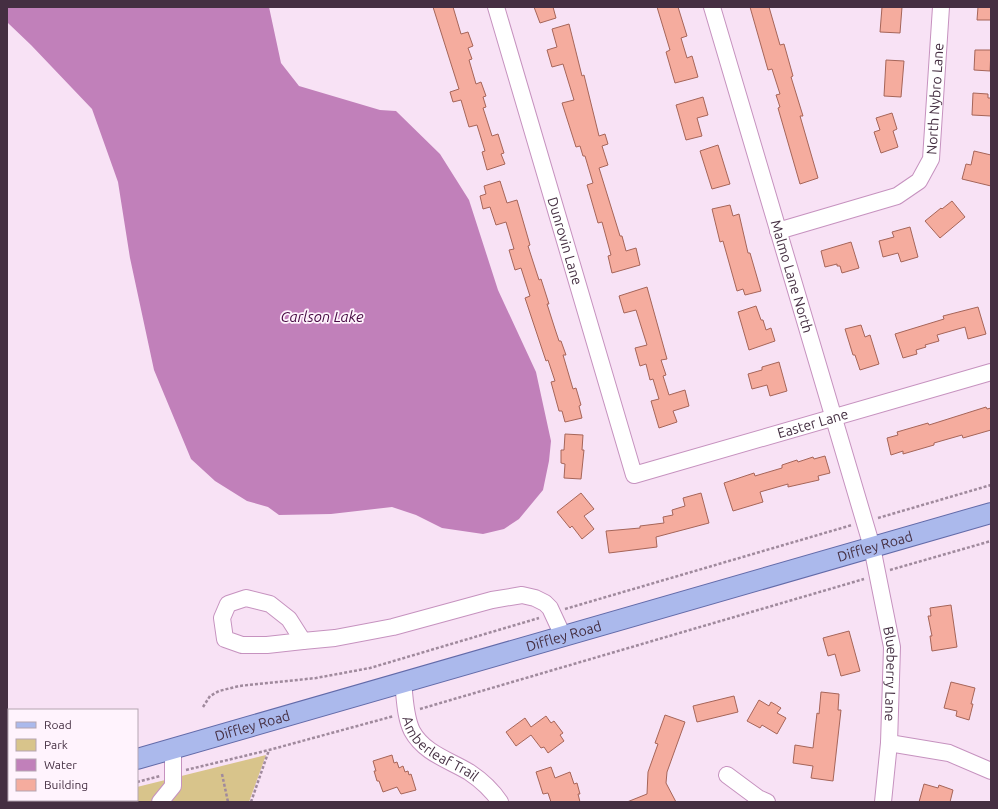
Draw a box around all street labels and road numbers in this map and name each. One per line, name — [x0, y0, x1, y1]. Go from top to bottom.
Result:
street label: North Nybro Lane — [923, 42, 947, 155]
street label: Dunrovin Lane — [544, 195, 586, 287]
street label: Malmo Lane North — [768, 218, 816, 335]
street label: Easter Lane — [776, 406, 850, 441]
street label: Diffley Road — [835, 528, 915, 565]
street label: Diffley Road — [524, 618, 603, 655]
street label: Blueberry Lane — [880, 625, 900, 722]
street label: Diffley Road — [213, 707, 292, 744]
street label: Amberleaf Trail — [399, 714, 482, 784]

